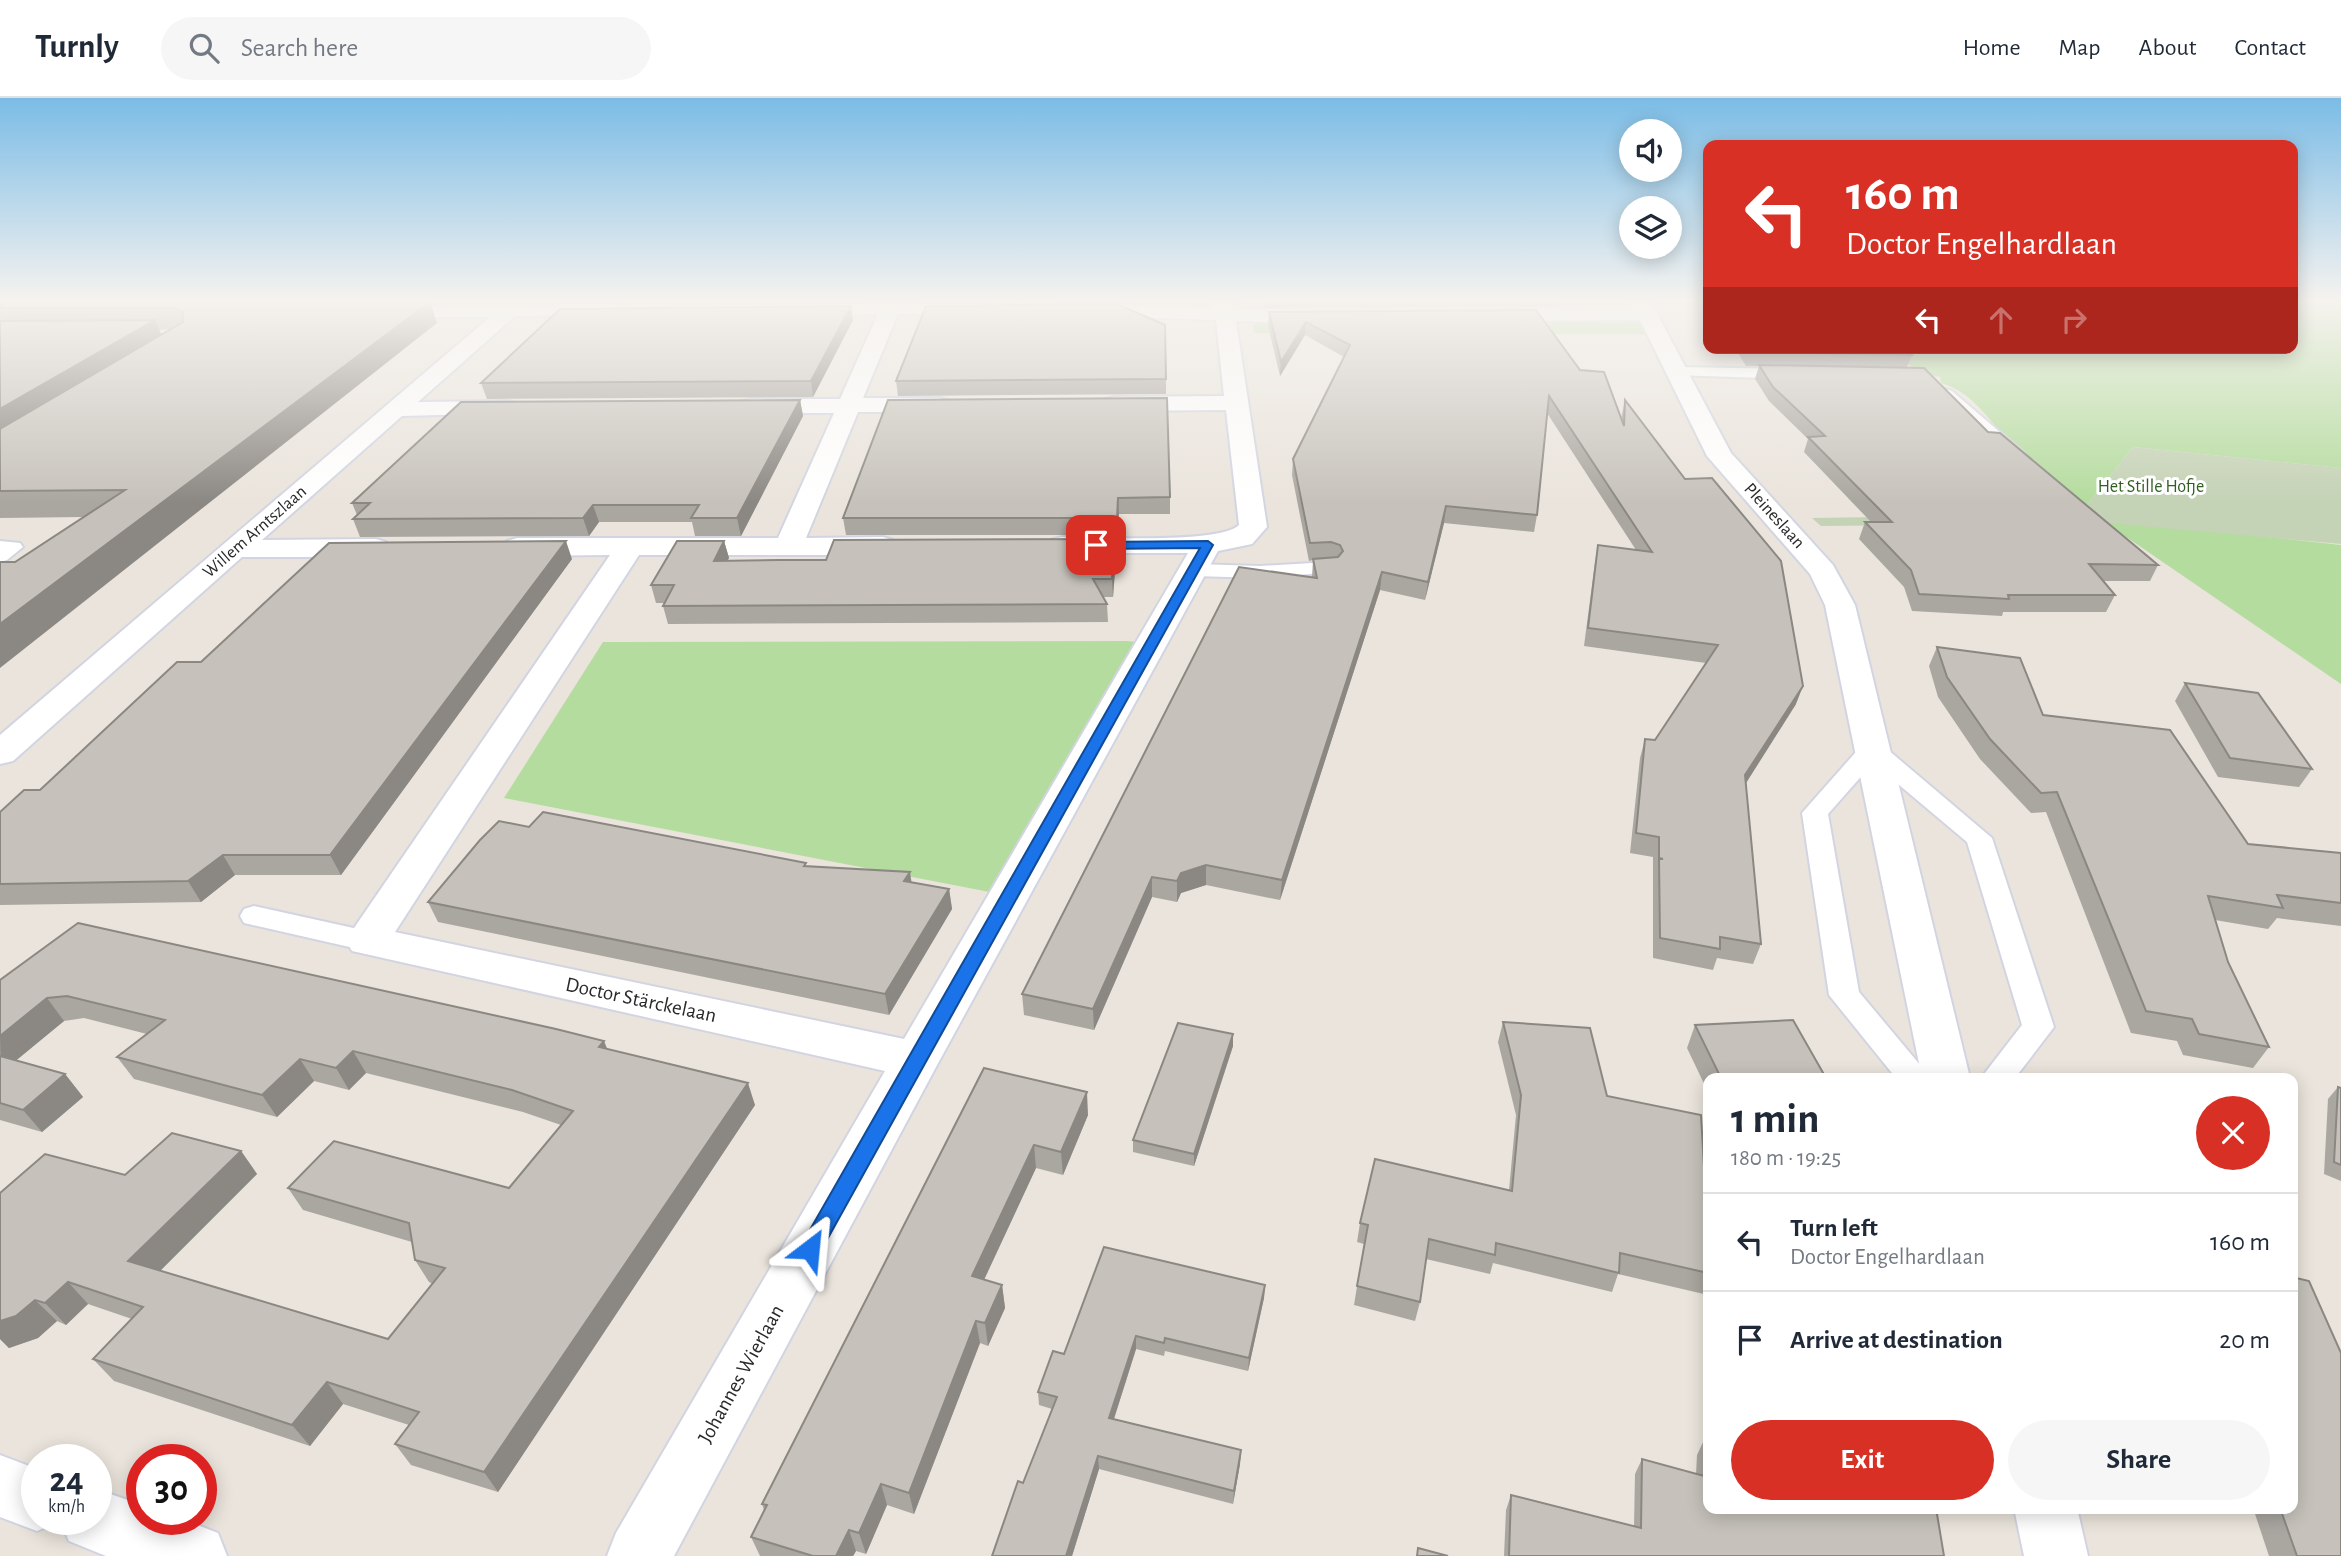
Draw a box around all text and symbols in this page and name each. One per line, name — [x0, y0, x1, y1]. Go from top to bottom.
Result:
search box — [161, 17, 651, 80]
icon: search — [185, 29, 223, 67]
text: Turnly — [35, 31, 119, 64]
text: Search here — [241, 35, 358, 61]
text: Home — [1963, 36, 2021, 60]
text: Map — [2059, 36, 2101, 60]
text: About — [2139, 36, 2196, 60]
text: Contact — [2234, 36, 2306, 60]
map controls — [1619, 119, 1682, 259]
button: sound — [1619, 119, 1682, 182]
icon: left — [1731, 168, 1822, 259]
text: 160 m — [1846, 170, 1960, 219]
button: layers — [1619, 196, 1682, 259]
text: Doctor Engelhardlaan — [1846, 228, 2117, 260]
icon: left — [1909, 301, 1947, 339]
icon: ahead — [1982, 301, 2020, 339]
icon: right — [2055, 301, 2093, 339]
park label: Het Stille Hofje — [2098, 478, 2204, 496]
street label: Pleineslaan — [1740, 480, 1808, 552]
street label: Willem Arntszlaan — [200, 482, 310, 582]
pin — [1066, 515, 1126, 575]
icon: arrive — [1077, 526, 1115, 564]
street label: Doctor Stärckelaan — [564, 974, 718, 1026]
button: close — [2196, 1096, 2270, 1170]
text: 1 min — [1731, 1098, 1820, 1140]
text: 180 m · 19:25 — [1731, 1147, 1841, 1170]
position arrow — [773, 1212, 847, 1286]
text: Turn left — [1790, 1215, 1878, 1241]
icon: left — [1731, 1223, 1769, 1261]
text: 160 m — [2210, 1229, 2270, 1255]
text: Doctor Engelhardlaan — [1790, 1246, 1985, 1269]
street label: Johannes Wierlaan — [694, 1301, 788, 1447]
icon: arrive — [1731, 1321, 1769, 1359]
text: Arrive at destination — [1790, 1327, 2003, 1353]
text: 20 m — [2219, 1327, 2270, 1353]
button: Exit — [1731, 1420, 1994, 1500]
button: Share — [2008, 1420, 2270, 1500]
speed limit sign: 30 — [126, 1444, 217, 1535]
text: 24 — [49, 1463, 84, 1498]
text: km/h — [48, 1498, 85, 1516]

